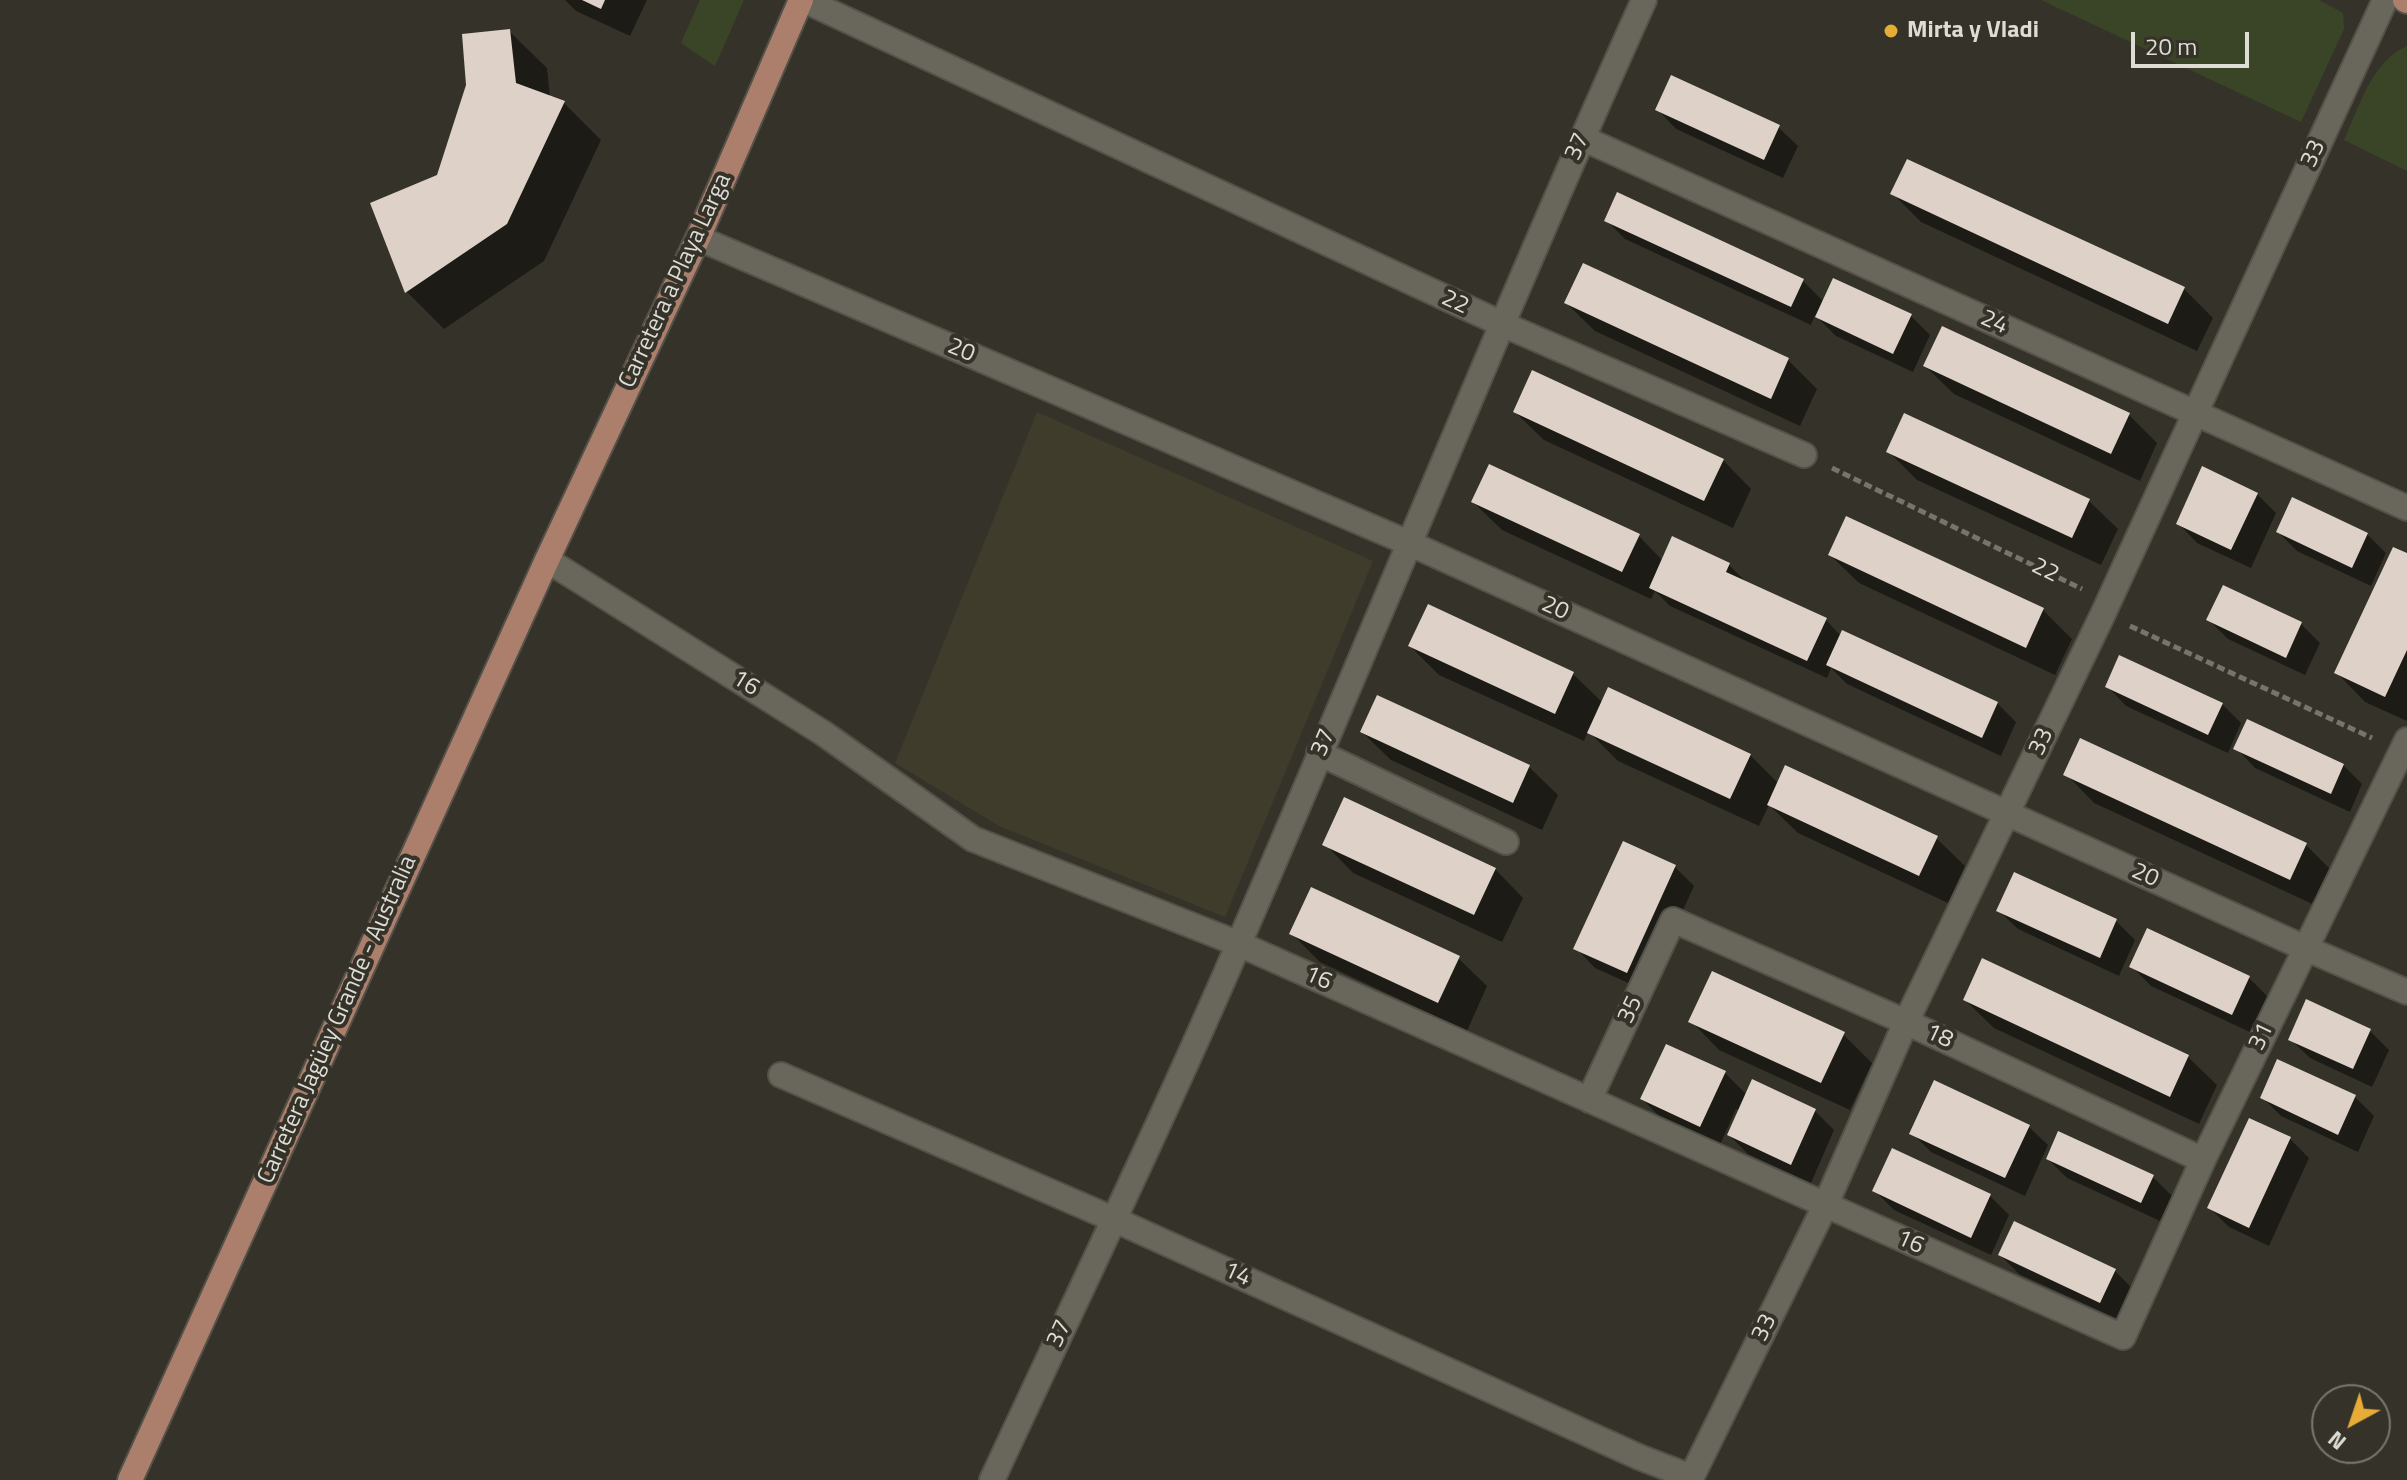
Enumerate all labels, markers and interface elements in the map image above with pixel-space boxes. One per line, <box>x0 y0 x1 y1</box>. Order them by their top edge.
scale bar <box>2135 16 2253 66</box>
place label: Mirta y Vladi <box>1907 17 2039 45</box>
marker: Mirta y Vladi <box>1882 22 1900 40</box>
text: 20 m <box>2145 28 2197 64</box>
street label: 37 <box>1559 129 1597 165</box>
street label: 33 <box>2295 136 2333 172</box>
street label: Carretera a Playa Larga <box>614 169 738 393</box>
street label: 22 <box>1437 284 1473 322</box>
street label: 24 <box>1976 304 2012 342</box>
street label: 20 <box>943 332 979 370</box>
street label: 22 <box>2027 552 2063 590</box>
street label: 20 <box>1537 590 1573 628</box>
street label: 16 <box>726 665 764 703</box>
street label: 33 <box>2023 724 2061 760</box>
street label: 37 <box>1305 725 1343 761</box>
street label: Carretera Jagüey Grande - Australia <box>252 851 424 1189</box>
street label: 20 <box>2127 857 2163 895</box>
street label: 16 <box>1300 960 1336 998</box>
street label: 35 <box>1612 992 1650 1028</box>
street label: 18 <box>1921 1018 1957 1056</box>
street label: 31 <box>2243 1019 2281 1055</box>
street label: 16 <box>1892 1224 1928 1262</box>
street label: 14 <box>1219 1256 1255 1294</box>
street label: 33 <box>1746 1310 1784 1346</box>
street label: 37 <box>1041 1316 1079 1352</box>
north arrow <box>2311 1384 2391 1464</box>
text: N <box>2320 1423 2354 1459</box>

